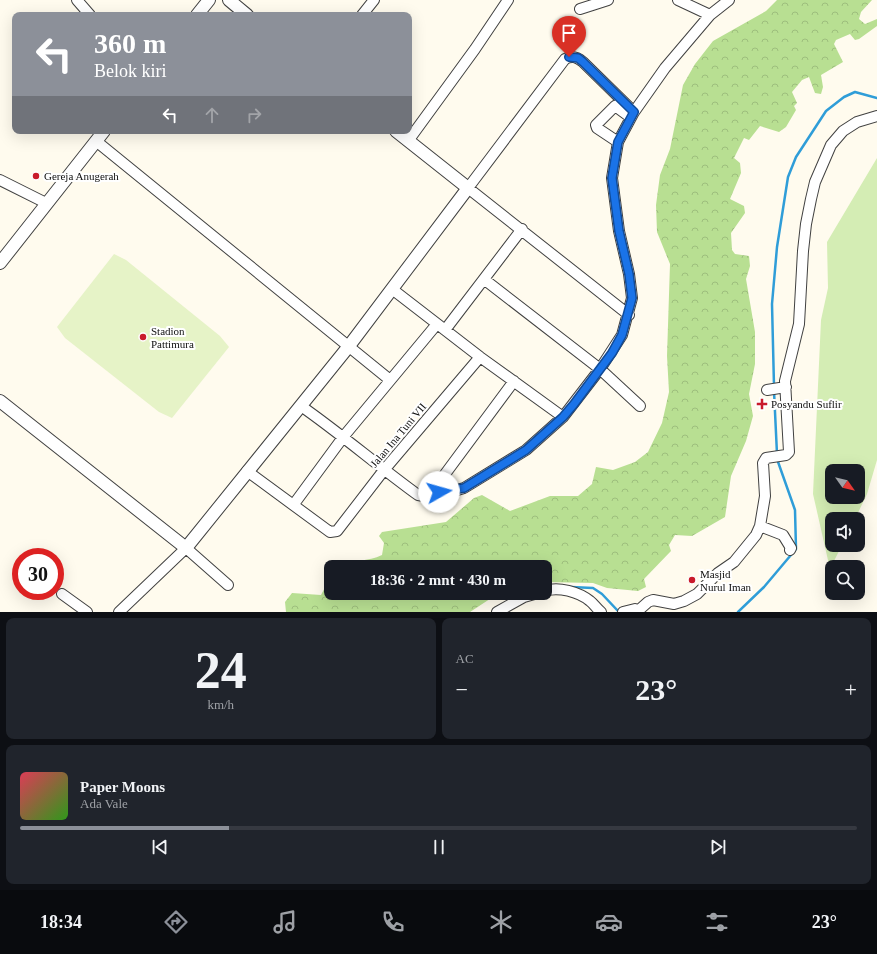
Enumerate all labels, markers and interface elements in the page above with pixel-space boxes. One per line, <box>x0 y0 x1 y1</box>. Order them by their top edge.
pin <box>552 16 586 57</box>
icon: arrive <box>558 22 580 44</box>
icon: left <box>28 28 80 80</box>
text: 360 m <box>94 28 166 59</box>
text: Belok kiri <box>94 61 167 81</box>
icon: left <box>159 104 181 126</box>
icon: ahead <box>201 104 223 126</box>
icon: right <box>243 104 265 126</box>
place label: Gereja Anugerah <box>44 170 119 182</box>
marker: Gereja Anugerah <box>31 171 41 181</box>
place label: Stadion Pattimura <box>151 325 194 350</box>
marker: Stadion Pattimura <box>138 332 148 342</box>
marker: Posyandu Suflir <box>756 398 768 410</box>
place label: Posyandu Suflir <box>771 398 842 410</box>
street label: Jalan Ina Tuni VII <box>368 400 429 470</box>
north arrow <box>825 464 865 504</box>
map controls <box>825 464 865 600</box>
position arrow <box>418 471 460 513</box>
button: sound <box>825 512 865 552</box>
speed limit sign: 30 <box>12 548 64 600</box>
button: search <box>825 560 865 600</box>
place label: Masjid Nurul Iman <box>700 568 752 593</box>
text: 18:36 · 2 mnt · 430 m <box>370 572 506 588</box>
marker: Masjid Nurul Iman <box>687 575 697 585</box>
text: 24 <box>195 642 247 699</box>
text: AC <box>456 651 474 666</box>
text: 23° <box>635 673 677 706</box>
text: − <box>456 677 468 702</box>
text: + <box>845 677 857 702</box>
text: km/h <box>207 697 234 712</box>
text: Paper Moons <box>80 779 165 795</box>
text: Ada Vale <box>80 796 128 811</box>
icon: previous <box>149 836 171 858</box>
icon: pause <box>428 836 450 858</box>
icon: next <box>707 836 729 858</box>
icon: directions <box>162 908 190 936</box>
icon: music <box>271 908 299 936</box>
icon: phone <box>379 908 407 936</box>
icon: climate <box>487 908 515 936</box>
icon: car <box>595 908 623 936</box>
icon: filters <box>703 908 731 936</box>
text: 18:34 <box>40 912 82 932</box>
text: 23° <box>812 912 837 932</box>

